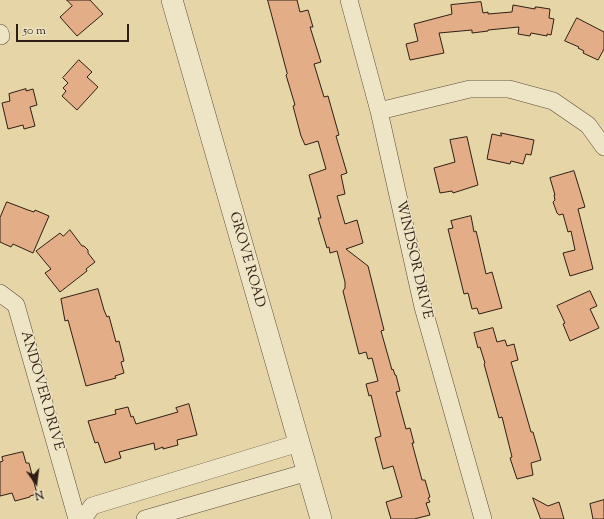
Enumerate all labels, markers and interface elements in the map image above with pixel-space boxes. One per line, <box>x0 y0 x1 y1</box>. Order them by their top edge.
scale bar <box>18 16 131 42</box>
text: 50 m <box>23 22 46 40</box>
street label: WINDSOR DRIVE <box>391 199 435 321</box>
street label: GROVE ROAD <box>224 210 268 310</box>
street label: ANDOVER DRIVE <box>16 329 66 453</box>
north arrow <box>16 463 56 503</box>
text: N <box>33 486 45 503</box>

